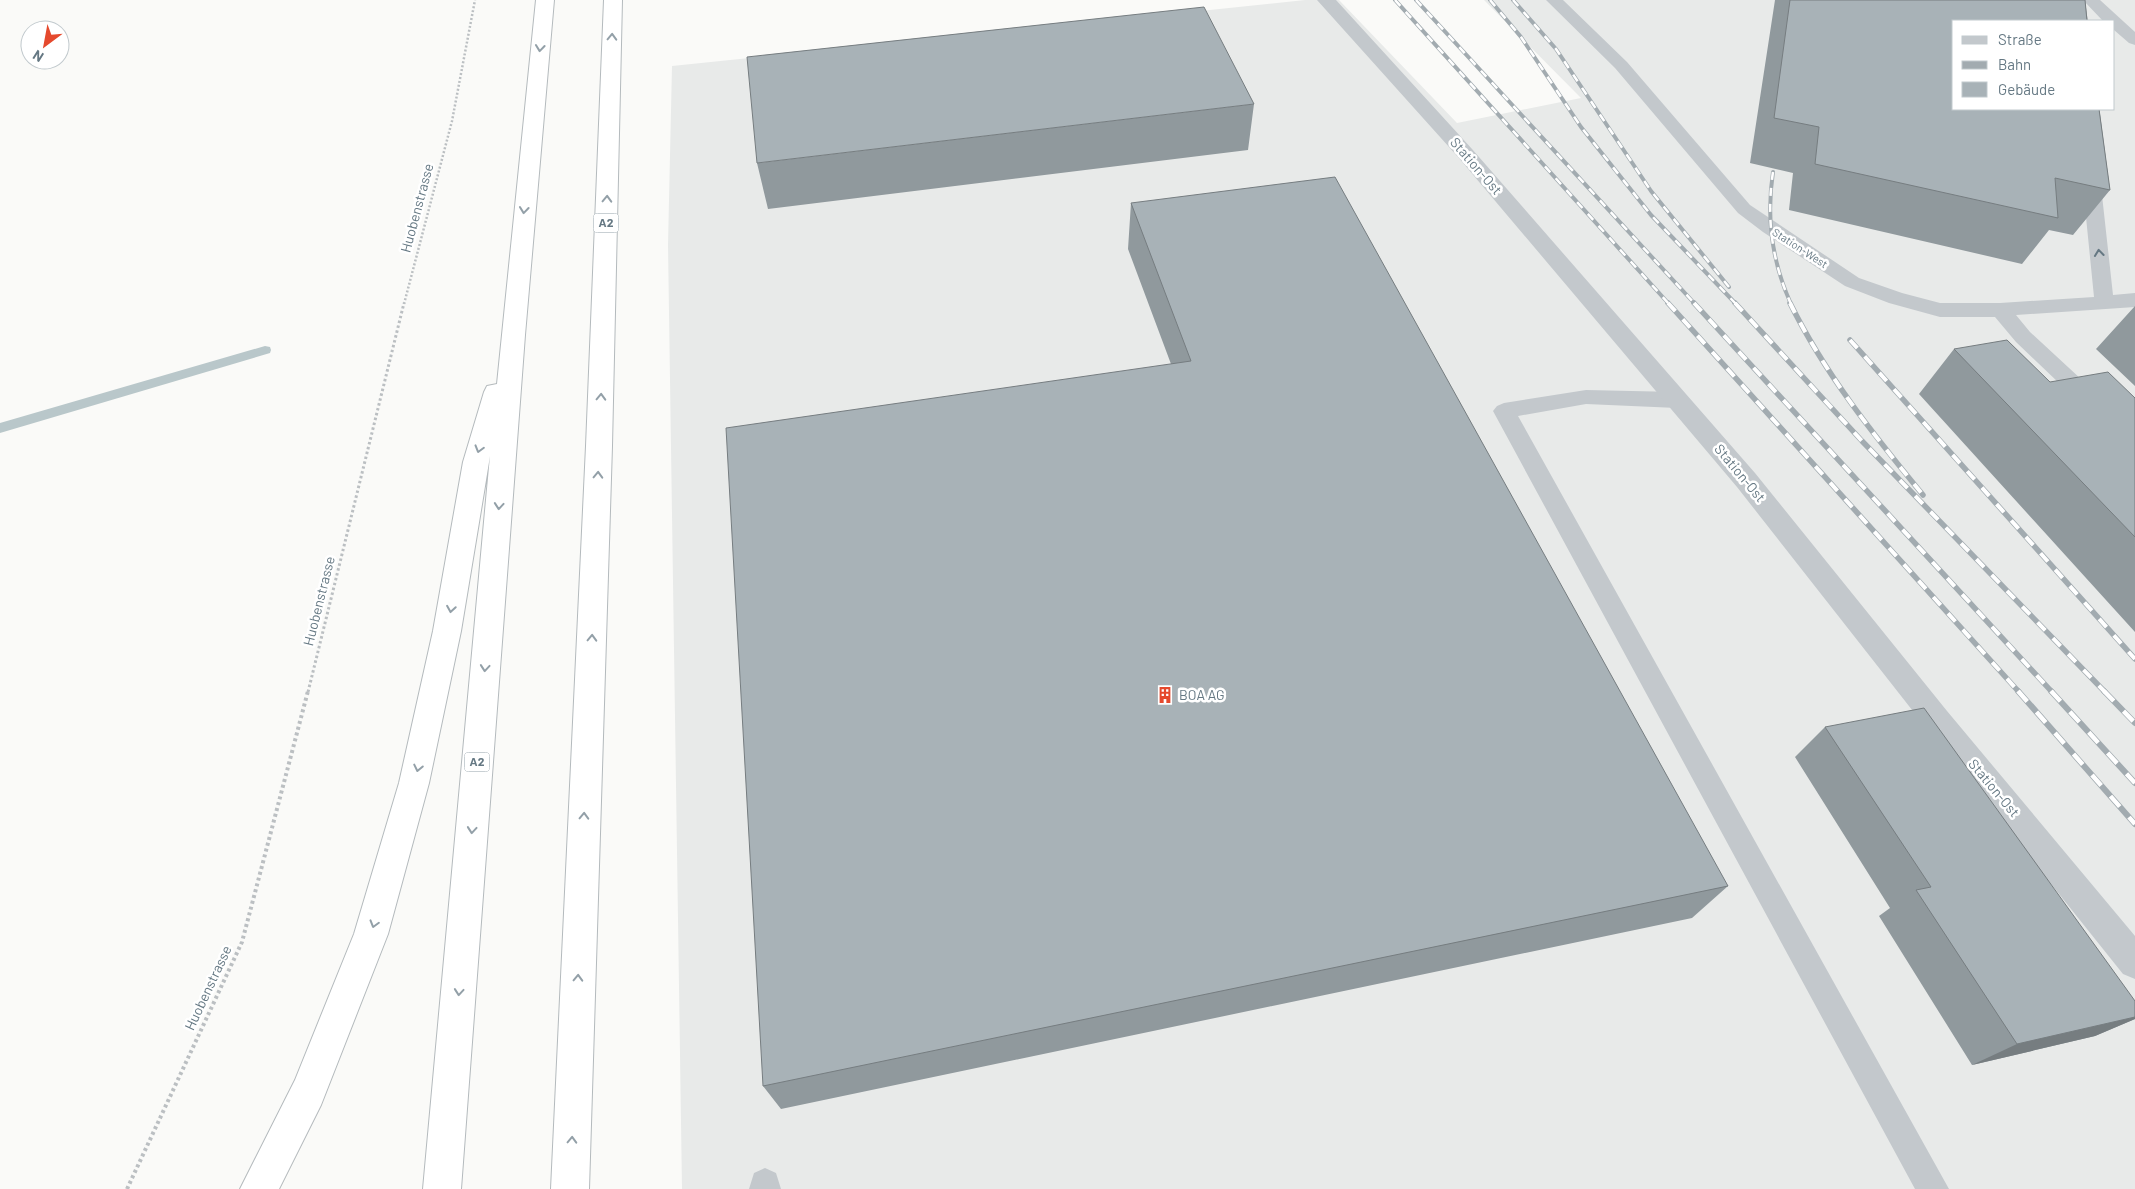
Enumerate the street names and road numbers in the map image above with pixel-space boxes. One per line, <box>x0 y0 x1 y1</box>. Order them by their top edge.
street label: Station-Ost <box>1447 134 1506 198</box>
street label: Huobenstrasse <box>396 161 437 254</box>
road number: A2 <box>594 214 618 232</box>
street label: Station-West <box>1770 225 1830 270</box>
street label: Station-Ost <box>1711 440 1769 505</box>
street label: Huobenstrasse <box>299 554 338 647</box>
road number: A2 <box>464 752 490 772</box>
street label: Station-Ost <box>1965 755 2023 820</box>
street label: Huobenstrasse <box>180 943 235 1033</box>

